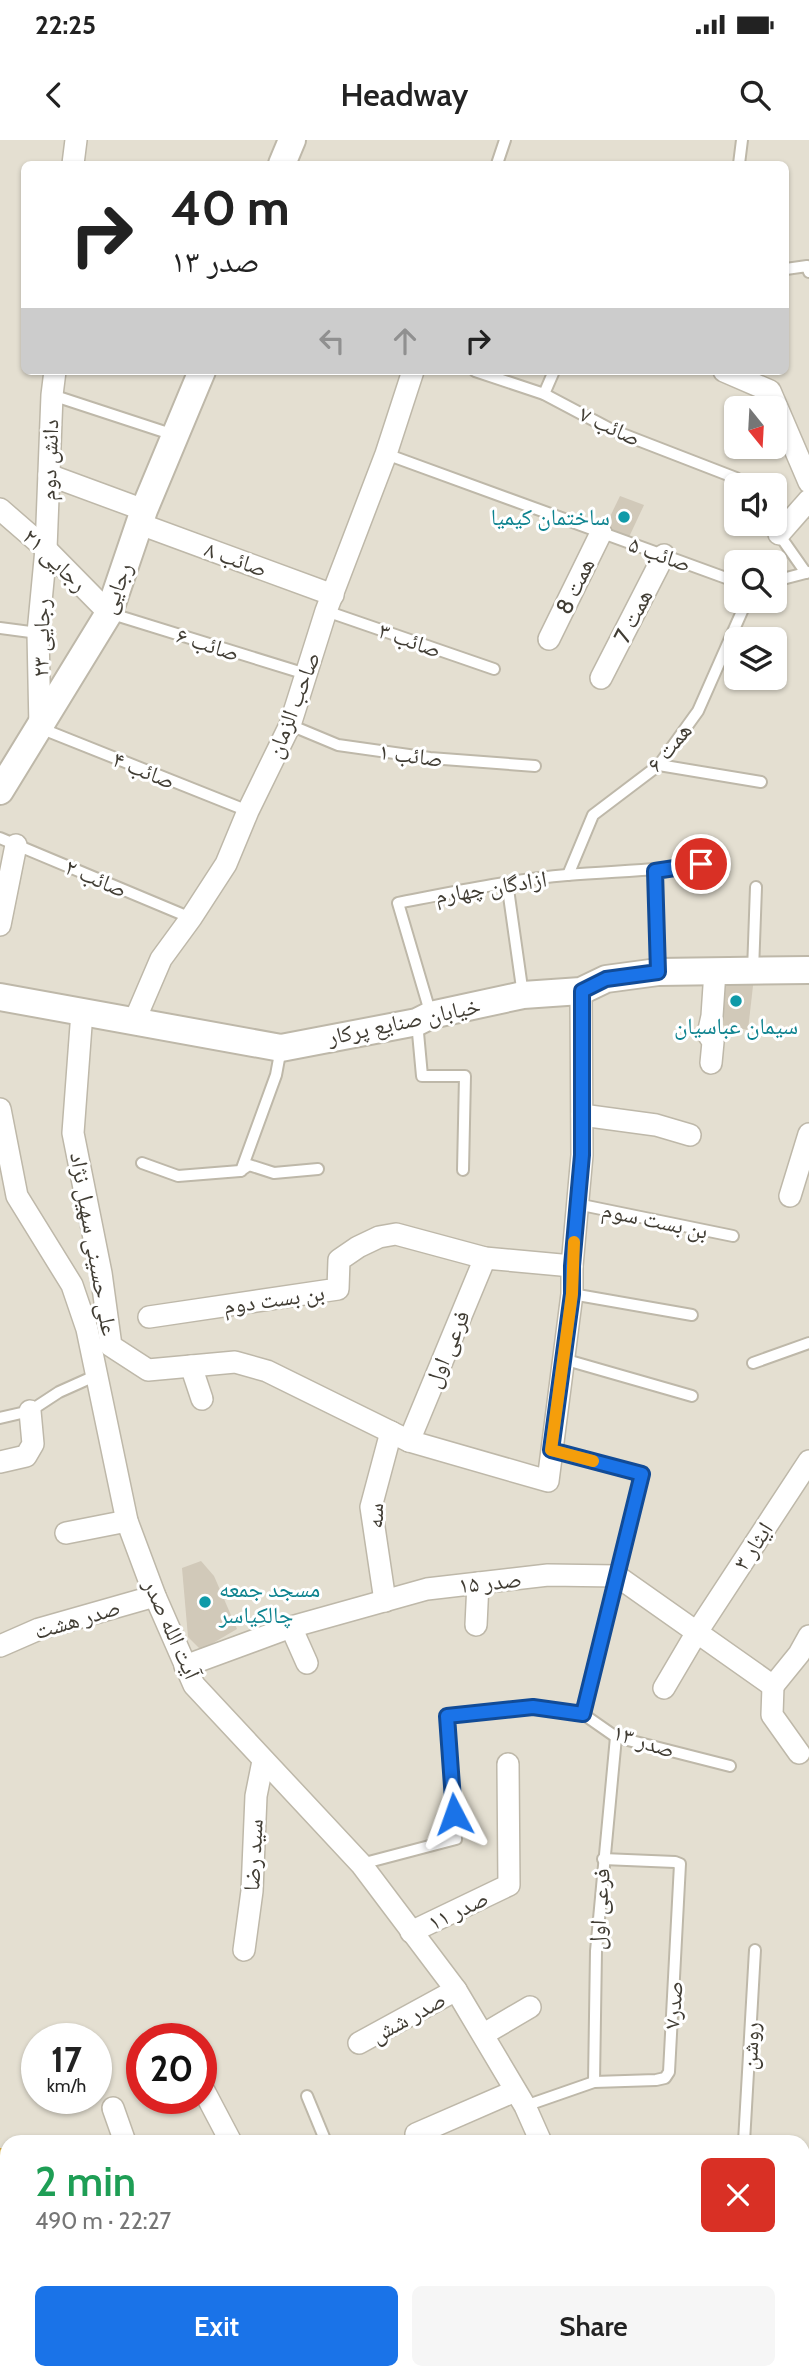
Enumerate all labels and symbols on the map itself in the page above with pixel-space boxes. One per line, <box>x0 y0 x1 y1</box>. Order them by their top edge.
north arrow <box>724 396 788 458</box>
street label: صائب ۷ <box>575 400 645 452</box>
street label: دانش دوم <box>34 419 66 501</box>
place label: ساختمان کیمیا <box>491 503 610 531</box>
marker: ساختمان کیمیا <box>616 509 632 525</box>
street label: رجایی ۲۱ <box>17 523 93 597</box>
street label: صائب ۵ <box>625 530 695 578</box>
street label: صائب ۸ <box>201 535 271 583</box>
street label: همت 8 <box>549 553 601 619</box>
street label: رجایی <box>93 558 139 618</box>
street label: همت 7 <box>608 584 658 648</box>
street label: رجایی ۲۳ <box>26 598 56 678</box>
street label: صائب ۳ <box>375 616 445 664</box>
street label: صائب ۶ <box>173 621 243 667</box>
street label: صاحب الزمان <box>260 648 326 762</box>
street label: همت ۶ <box>640 717 698 777</box>
street label: صائب ۱ <box>377 737 445 773</box>
street label: صائب ۴ <box>109 745 179 795</box>
pin <box>671 834 731 894</box>
street label: صائب ۲ <box>61 853 131 903</box>
street label: ازادگان چهارم <box>433 864 549 912</box>
street label: خیابان صنایع پرکار <box>324 991 483 1052</box>
marker: سیمان عباسیان <box>728 993 744 1009</box>
place label: سیمان عباسیان <box>674 1012 798 1040</box>
street label: علی حسینی سهیل نژاد <box>64 1150 124 1338</box>
street label: بن بست سوم <box>599 1195 711 1247</box>
street label: بن بست دوم <box>222 1278 327 1322</box>
street label: فرعی اول <box>418 1306 476 1392</box>
street label: سه <box>361 1503 389 1529</box>
street label: ایثار ۳ <box>727 1517 779 1575</box>
street label: صدر ۱۵ <box>457 1565 523 1599</box>
street label: آیت الله صدر <box>137 1574 207 1685</box>
place label: مسجد جمعه چالکیاسر <box>218 1575 320 1629</box>
street label: صدر هشت <box>30 1593 124 1645</box>
marker: مسجد جمعه چالکیاسر <box>197 1594 213 1610</box>
street label: صدر ۱۳ <box>609 1718 679 1764</box>
position arrow <box>417 1777 491 1851</box>
street label: سید رضا <box>237 1818 269 1892</box>
street label: فرعی اول <box>582 1867 616 1951</box>
street label: صدر ۱۱ <box>423 1883 493 1937</box>
street label: صدر۷ <box>657 1980 689 2030</box>
street label: صدر شش <box>366 1985 450 2049</box>
street label: روشن <box>735 2021 765 2071</box>
speed limit sign: 20 <box>126 2023 217 2114</box>

